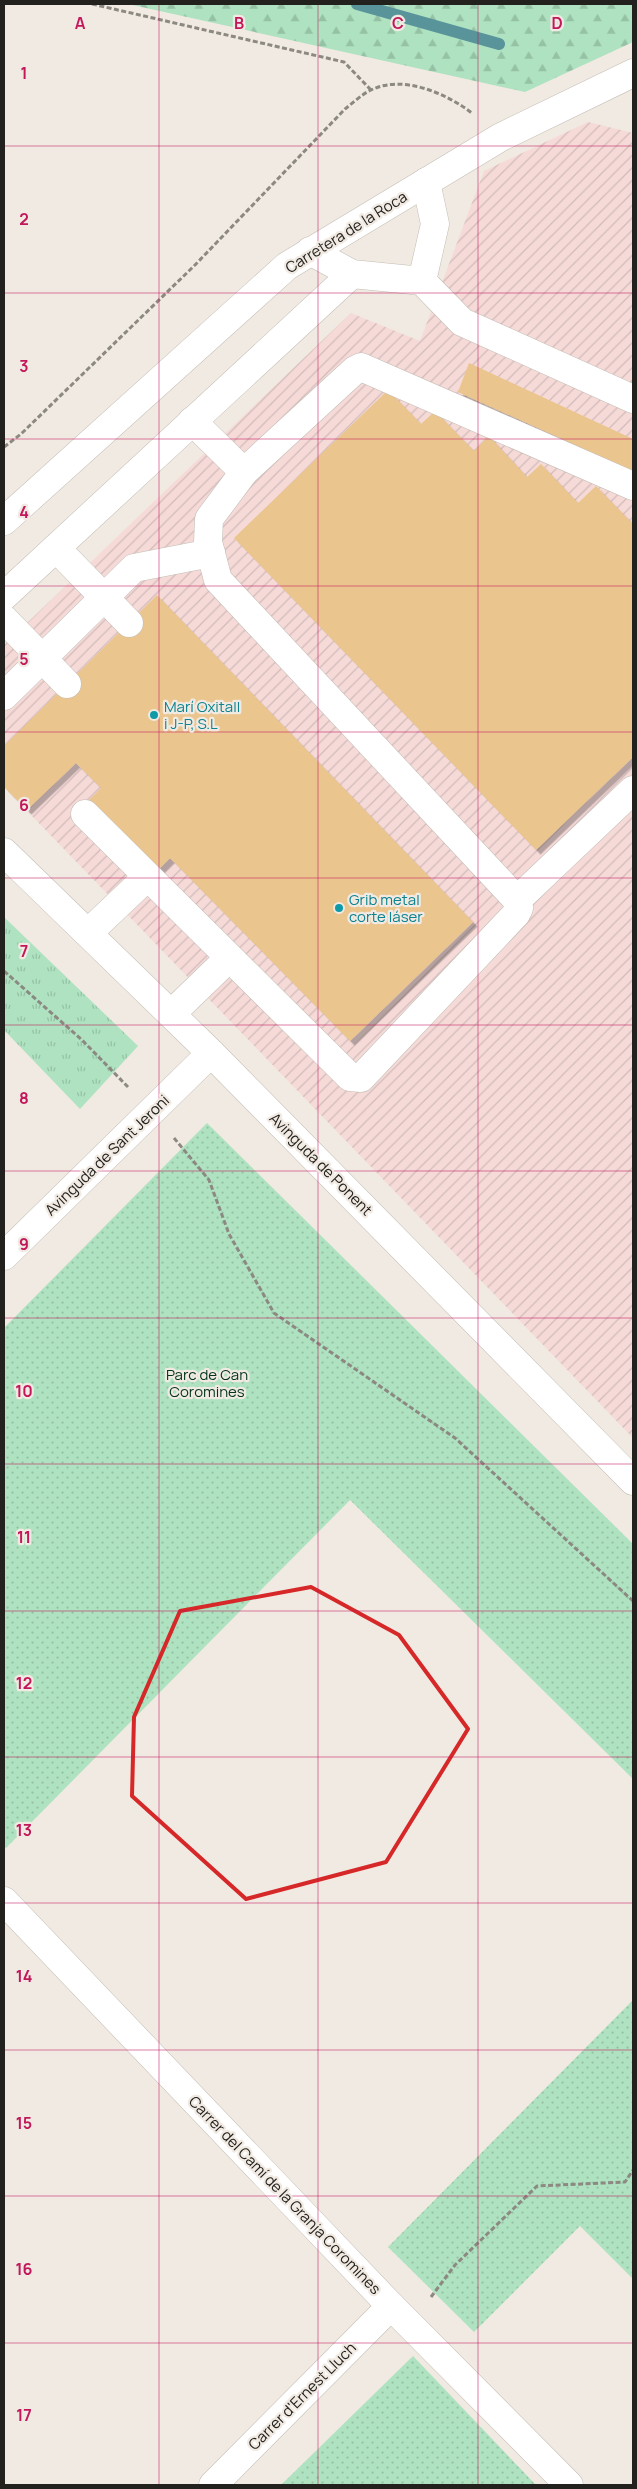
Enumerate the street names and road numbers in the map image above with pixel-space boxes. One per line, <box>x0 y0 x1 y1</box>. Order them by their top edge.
street label: Carretera de la Roca <box>281 186 411 278</box>
street label: Avinguda de Sant Jeroni <box>40 1090 174 1220</box>
street label: Avinguda de Ponent <box>265 1108 377 1220</box>
street label: Carrer del Camí de la Granja Coromines <box>184 2091 386 2299</box>
street label: Carrer d'Ernest Lluch <box>243 2337 361 2455</box>

